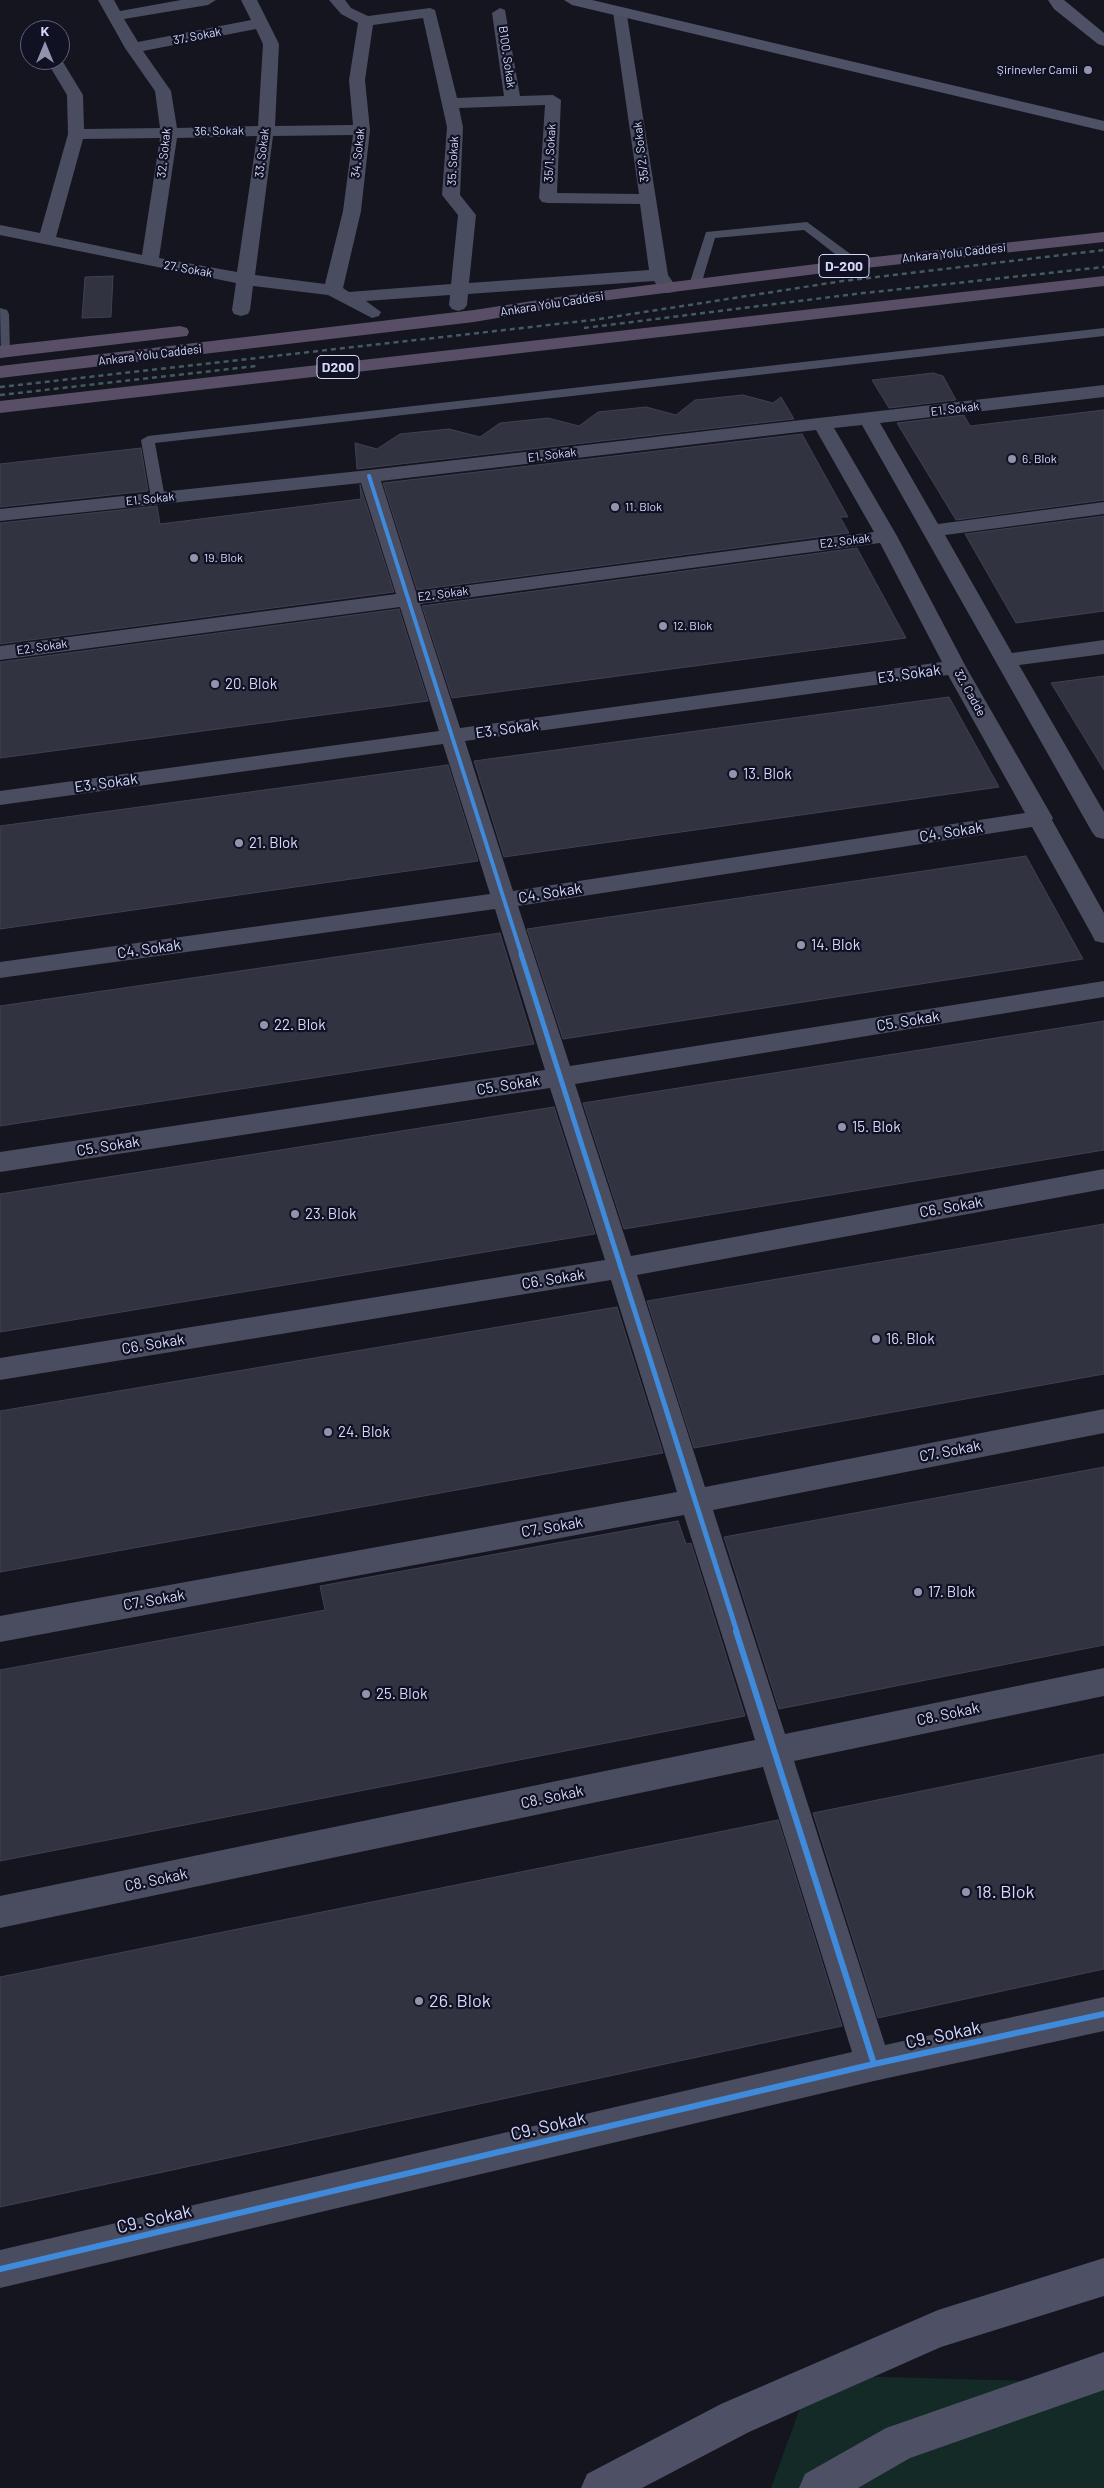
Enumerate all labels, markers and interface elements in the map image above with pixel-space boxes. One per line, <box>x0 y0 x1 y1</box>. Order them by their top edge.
north arrow <box>20 20 70 70</box>
text: K <box>41 22 49 39</box>
street label: 37. Sokak <box>172 24 222 48</box>
street label: B100. Sokak <box>496 25 518 89</box>
place label: Şirinevler Camii <box>997 63 1078 77</box>
marker: Şirinevler Camii <box>1082 64 1094 76</box>
street label: 35/2. Sokak <box>630 121 652 183</box>
street label: 36. Sokak <box>194 123 244 139</box>
street label: 35/1. Sokak <box>541 123 559 183</box>
street label: 32. Sokak <box>154 127 174 179</box>
street label: 33. Sokak <box>252 127 272 179</box>
street label: 34. Sokak <box>348 127 368 179</box>
street label: 35. Sokak <box>445 136 461 186</box>
street label: Ankara Yolu Caddesi <box>901 240 1007 266</box>
road number: D-200 <box>819 255 869 278</box>
street label: 27. Sokak <box>163 258 213 280</box>
street label: Ankara Yolu Caddesi <box>499 289 605 319</box>
street label: Ankara Yolu Caddesi <box>97 341 203 369</box>
road number: D200 <box>317 356 359 378</box>
street label: E1. Sokak <box>930 399 980 419</box>
street label: E1. Sokak <box>527 445 577 465</box>
place label: 6. Blok <box>1022 452 1057 466</box>
marker: 6. Blok <box>1006 453 1018 465</box>
street label: E1. Sokak <box>125 489 175 509</box>
place label: 11. Blok <box>625 500 662 514</box>
marker: 11. Blok <box>609 501 621 513</box>
street label: E2. Sokak <box>819 531 871 551</box>
place label: 19. Blok <box>204 551 243 565</box>
marker: 19. Blok <box>188 552 200 564</box>
street label: E2. Sokak <box>417 584 469 604</box>
place label: 12. Blok <box>673 619 712 633</box>
marker: 12. Blok <box>657 620 669 632</box>
street label: E2. Sokak <box>16 636 68 658</box>
street label: E3. Sokak <box>876 661 942 687</box>
street label: 32. Cadde <box>951 667 989 719</box>
place label: 20. Blok <box>225 675 277 693</box>
marker: 20. Blok <box>209 678 221 690</box>
street label: E3. Sokak <box>474 716 540 742</box>
place label: 13. Blok <box>743 765 792 783</box>
marker: 13. Blok <box>727 768 739 780</box>
street label: E3. Sokak <box>73 770 139 796</box>
street label: C4. Sokak <box>918 818 984 846</box>
place label: 21. Blok <box>249 834 298 852</box>
marker: 21. Blok <box>233 837 245 849</box>
street label: C4. Sokak <box>517 879 583 907</box>
street label: C4. Sokak <box>116 936 182 962</box>
place label: 14. Blok <box>811 936 860 954</box>
marker: 14. Blok <box>795 939 807 951</box>
street label: C5. Sokak <box>875 1007 941 1035</box>
place label: 22. Blok <box>274 1016 326 1034</box>
marker: 22. Blok <box>258 1019 270 1031</box>
street label: C5. Sokak <box>475 1071 541 1099</box>
place label: 15. Blok <box>852 1118 901 1136</box>
marker: 15. Blok <box>836 1121 848 1133</box>
street label: C5. Sokak <box>75 1132 141 1160</box>
street label: C6. Sokak <box>918 1193 984 1221</box>
place label: 23. Blok <box>305 1205 356 1223</box>
marker: 23. Blok <box>289 1208 301 1220</box>
street label: C6. Sokak <box>520 1265 586 1293</box>
street label: C6. Sokak <box>120 1330 186 1358</box>
place label: 16. Blok <box>886 1330 935 1348</box>
marker: 16. Blok <box>870 1333 882 1345</box>
place label: 24. Blok <box>338 1423 390 1441</box>
marker: 24. Blok <box>322 1426 334 1438</box>
street label: C7. Sokak <box>918 1436 982 1466</box>
street label: C7. Sokak <box>520 1513 584 1541</box>
place label: 17. Blok <box>928 1583 975 1601</box>
street label: C7. Sokak <box>122 1586 186 1614</box>
marker: 17. Blok <box>912 1586 924 1598</box>
place label: 25. Blok <box>376 1685 427 1703</box>
marker: 25. Blok <box>360 1688 372 1700</box>
street label: C8. Sokak <box>915 1699 981 1729</box>
street label: C8. Sokak <box>519 1782 585 1812</box>
street label: C8. Sokak <box>123 1865 189 1895</box>
place label: 18. Blok <box>976 1881 1035 1903</box>
marker: 18. Blok <box>960 1886 972 1898</box>
place label: 26. Blok <box>429 1990 491 2012</box>
marker: 26. Blok <box>413 1995 425 2007</box>
street label: C9. Sokak <box>903 2017 983 2053</box>
street label: C9. Sokak <box>508 2107 588 2145</box>
street label: C9. Sokak <box>114 2200 194 2238</box>

